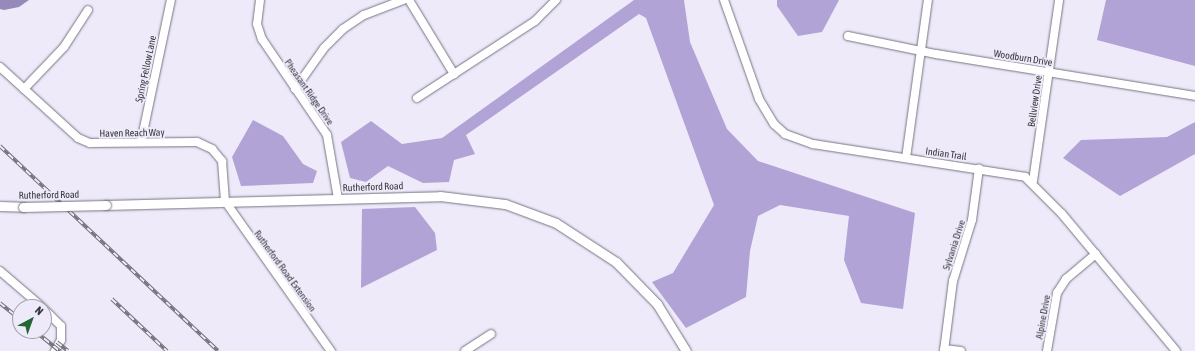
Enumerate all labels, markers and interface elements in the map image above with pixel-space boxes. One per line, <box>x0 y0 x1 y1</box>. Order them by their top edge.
street label: Spring Fellow Lane <box>133 34 159 104</box>
street label: Woodburn Drive <box>993 47 1053 69</box>
street label: Pheasant Ridge Drive <box>282 57 336 127</box>
street label: Bellview Drive <box>1025 74 1045 128</box>
street label: Haven Reach Way <box>99 126 165 140</box>
street label: Indian Trail <box>925 145 967 163</box>
street label: Rutherford Road <box>343 180 403 194</box>
street label: Rutherford Road <box>19 188 79 202</box>
street label: Sylvania Drive <box>940 218 968 272</box>
street label: Rutherford Road Extension <box>251 228 319 314</box>
street label: Alpine Drive <box>1033 294 1053 340</box>
north arrow <box>12 299 52 339</box>
text: N <box>33 304 46 317</box>

